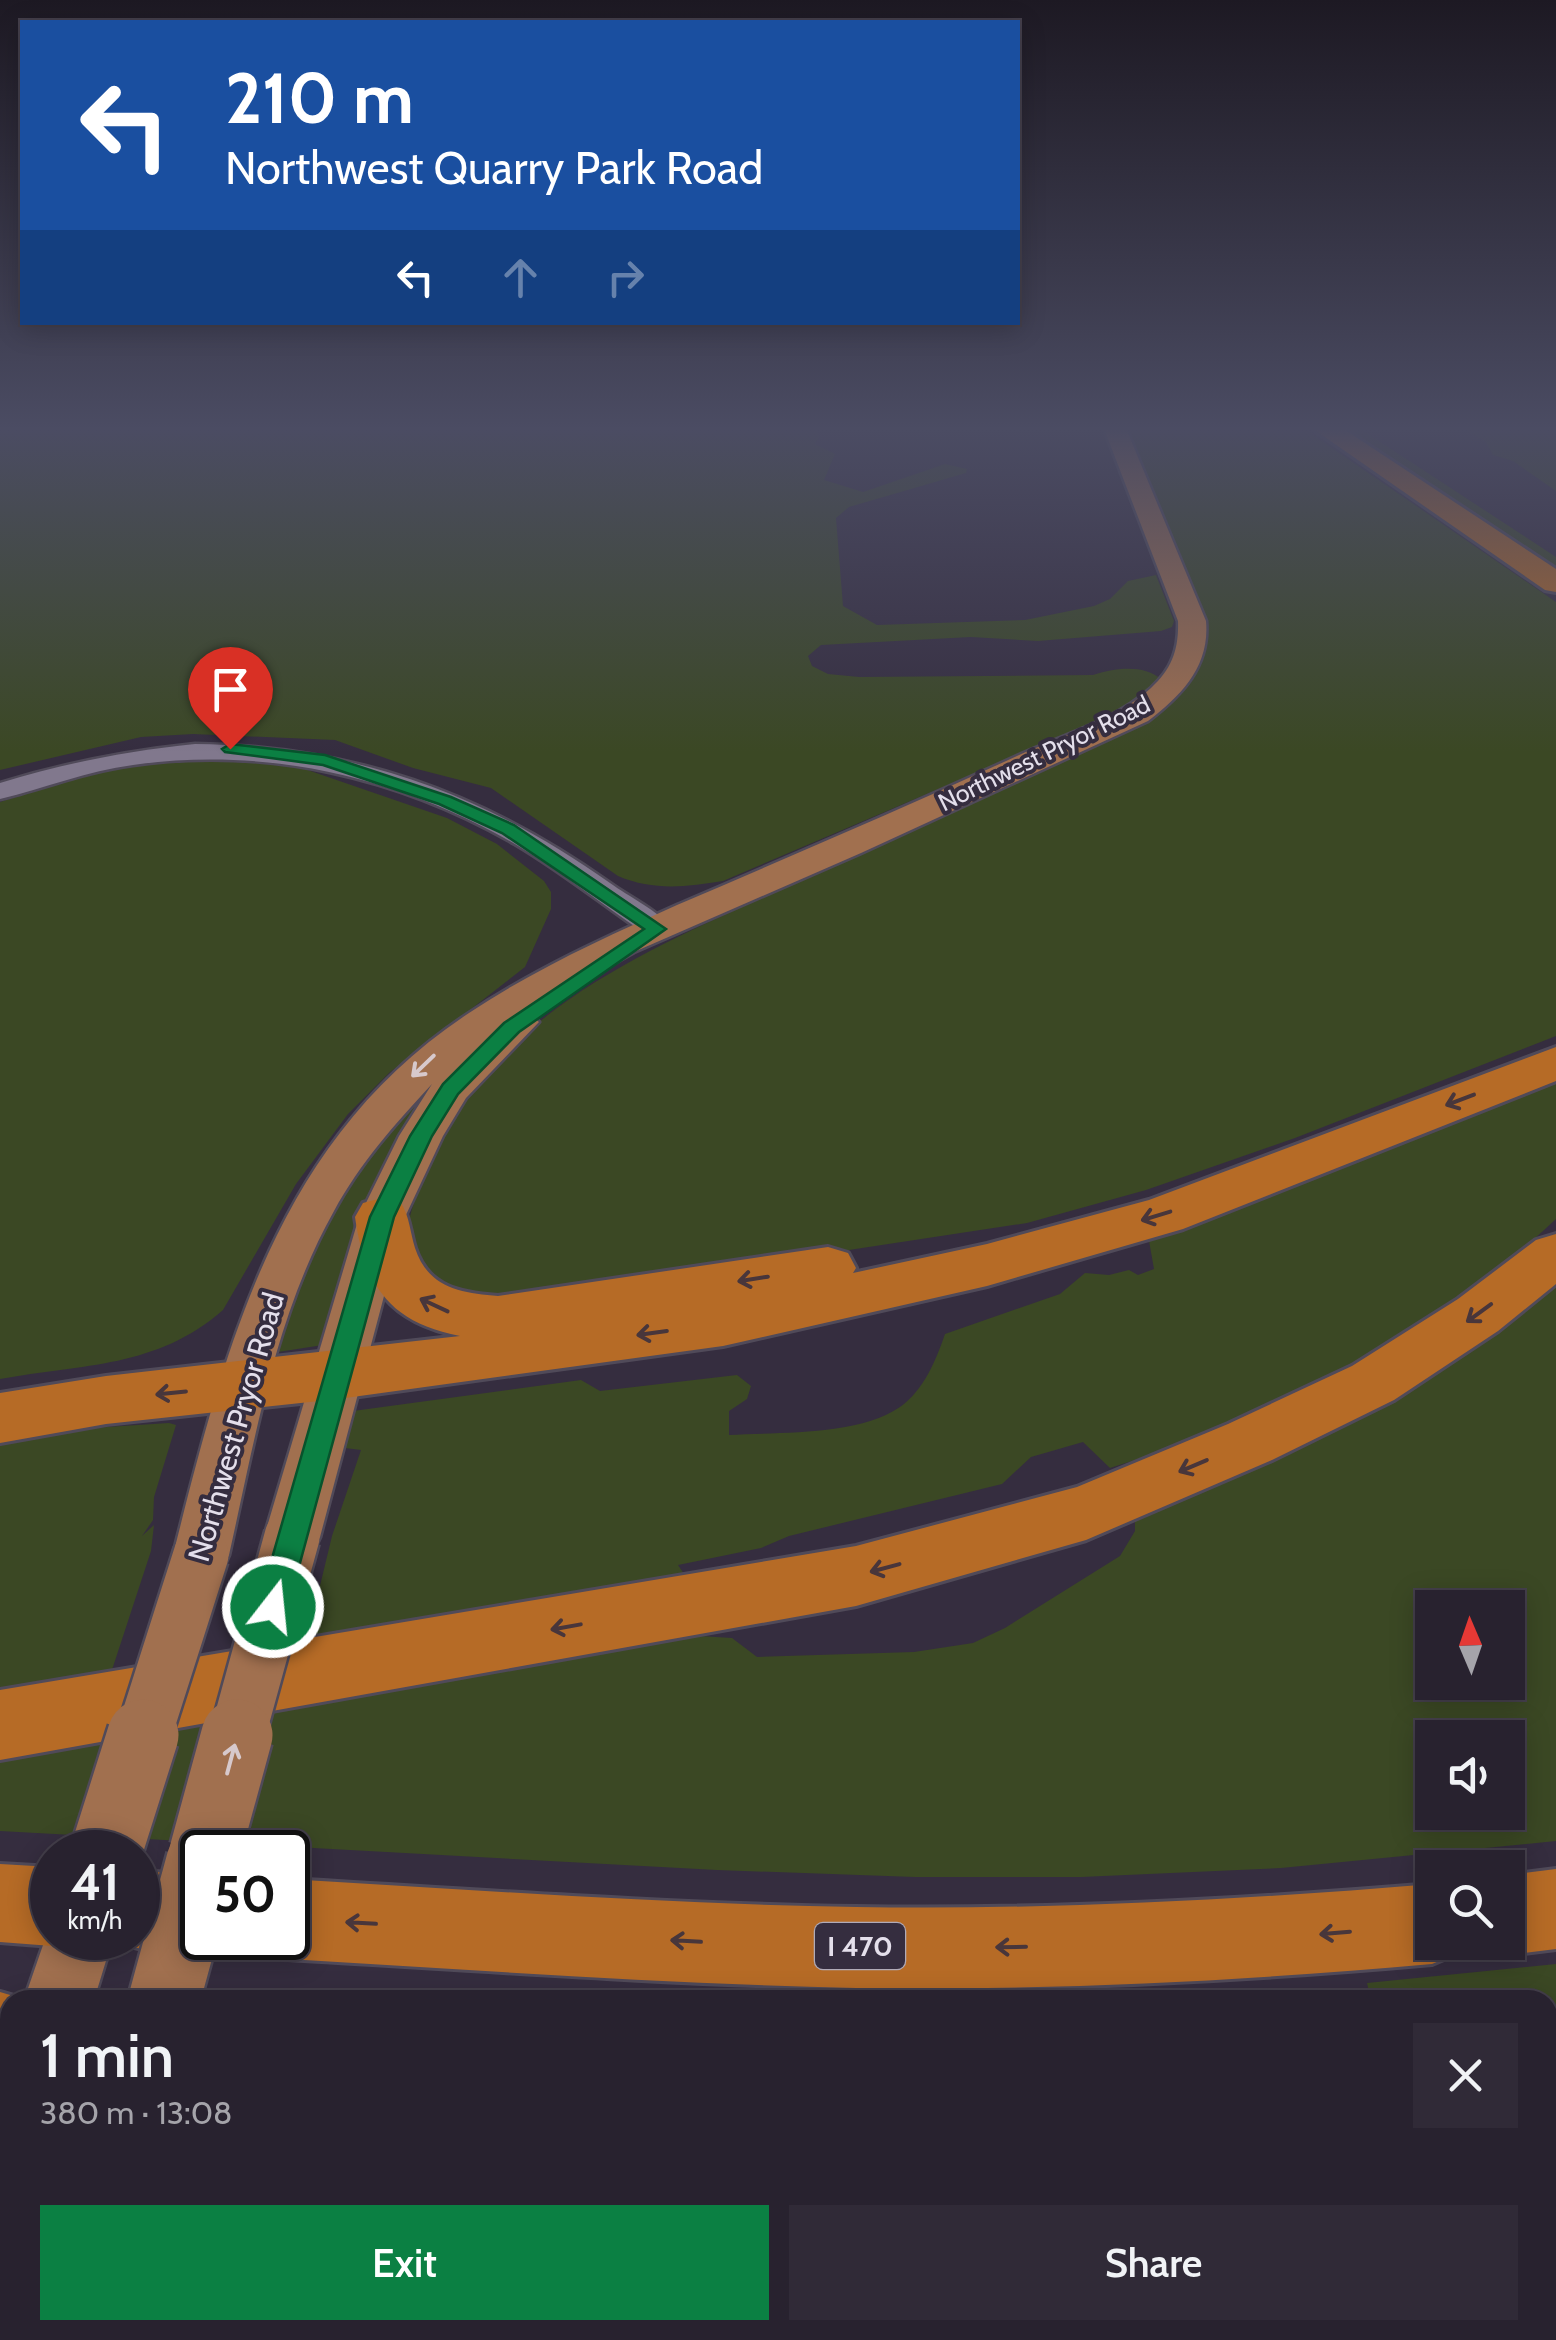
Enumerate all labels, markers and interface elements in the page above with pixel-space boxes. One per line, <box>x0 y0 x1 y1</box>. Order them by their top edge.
text: 210 m <box>225 55 414 141</box>
icon: left <box>60 60 190 190</box>
text: Northwest Quarry Park Road <box>225 141 763 195</box>
icon: left <box>388 250 443 305</box>
icon: ahead <box>493 250 548 305</box>
icon: right <box>598 250 653 305</box>
pin <box>188 647 273 750</box>
icon: arrive <box>203 662 258 717</box>
street label: Northwest Pryor Road <box>933 689 1155 817</box>
one-way arrow <box>412 1054 436 1078</box>
one-way arrow <box>1445 1092 1476 1110</box>
one-way arrow <box>1141 1209 1173 1227</box>
one-way arrow <box>737 1271 770 1289</box>
street label: Northwest Pryor Road <box>180 1288 292 1566</box>
one-way arrow <box>419 1295 449 1314</box>
one-way arrow <box>1466 1303 1493 1324</box>
one-way arrow <box>636 1325 669 1343</box>
one-way arrow <box>156 1384 188 1403</box>
one-way arrow <box>1178 1458 1209 1476</box>
position arrow <box>221 1555 325 1659</box>
one-way arrow <box>870 1559 901 1578</box>
north arrow <box>1415 1590 1525 1700</box>
map controls <box>1415 1590 1525 1960</box>
one-way arrow <box>550 1618 582 1637</box>
button: sound <box>1415 1720 1525 1830</box>
one-way arrow <box>223 1743 241 1775</box>
speed limit sign: 50 <box>180 1830 310 1960</box>
button: search <box>1415 1850 1525 1960</box>
text: 41 <box>70 1852 120 1913</box>
text: km/h <box>68 1905 122 1935</box>
one-way arrow <box>346 1913 378 1932</box>
road number: I 470 <box>815 1923 905 1969</box>
one-way arrow <box>1320 1924 1352 1943</box>
one-way arrow <box>670 1931 702 1950</box>
one-way arrow <box>995 1937 1027 1956</box>
text: 1 min <box>40 2019 174 2092</box>
button: close <box>1413 2023 1518 2128</box>
text: 380 m · 13:08 <box>40 2093 232 2132</box>
button: Exit <box>40 2205 769 2320</box>
button: Share <box>789 2205 1518 2320</box>

